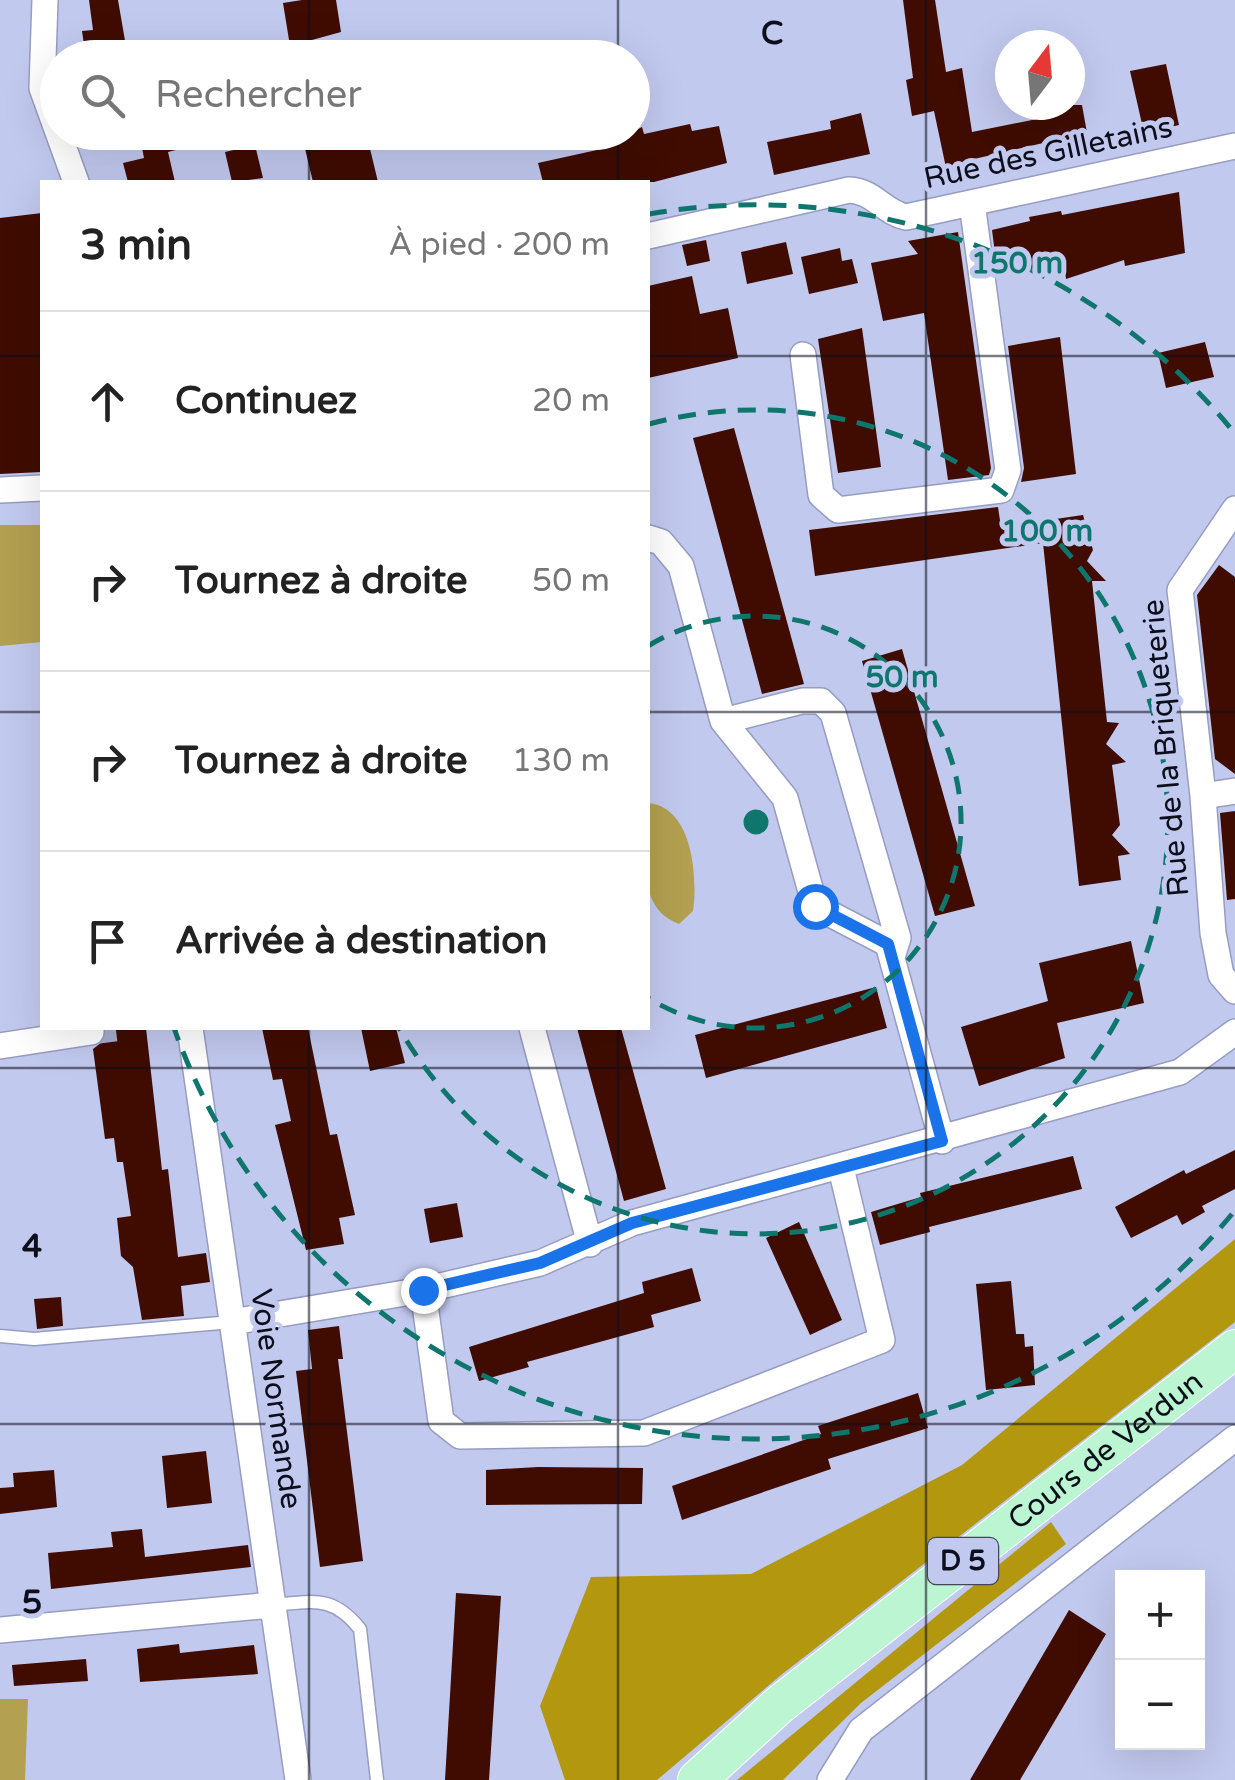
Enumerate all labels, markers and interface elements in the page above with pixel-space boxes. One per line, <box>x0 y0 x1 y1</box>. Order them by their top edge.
text: C <box>761 15 783 53</box>
north arrow <box>995 30 1085 120</box>
search box <box>40 40 650 150</box>
icon: search <box>75 68 130 123</box>
text: Rechercher <box>155 72 362 118</box>
street label: Rue des Gilletains <box>920 109 1176 197</box>
text: 3 min <box>80 220 192 271</box>
text: À pied · 200 m <box>388 226 610 264</box>
text: 150 m <box>971 245 1063 282</box>
icon: ahead <box>80 374 135 429</box>
text: Continuez <box>175 378 357 424</box>
text: 20 m <box>532 382 610 420</box>
text: 100 m <box>1001 513 1093 550</box>
icon: right <box>80 554 135 609</box>
text: Tournez à droite <box>175 558 468 604</box>
text: 50 m <box>532 562 610 600</box>
street label: Rue de la Briqueterie <box>1135 598 1197 898</box>
text: 50 m <box>865 659 939 696</box>
icon: right <box>80 734 135 789</box>
text: Tournez à droite <box>175 738 468 784</box>
text: 130 m <box>512 742 610 780</box>
centre of rings <box>738 804 774 840</box>
route start <box>793 884 839 930</box>
icon: arrive <box>80 914 135 969</box>
text: Arrivée à destination <box>175 918 548 964</box>
text: 4 <box>22 1228 42 1266</box>
route end <box>401 1268 447 1314</box>
street label: Voie Normande <box>242 1287 310 1511</box>
street label: Cours de Verdun <box>1000 1363 1210 1538</box>
road number: D 5 <box>928 1538 998 1584</box>
map controls <box>1115 1570 1205 1750</box>
button: + <box>1115 1570 1205 1660</box>
text: 5 <box>22 1584 42 1622</box>
button: − <box>1115 1660 1205 1750</box>

